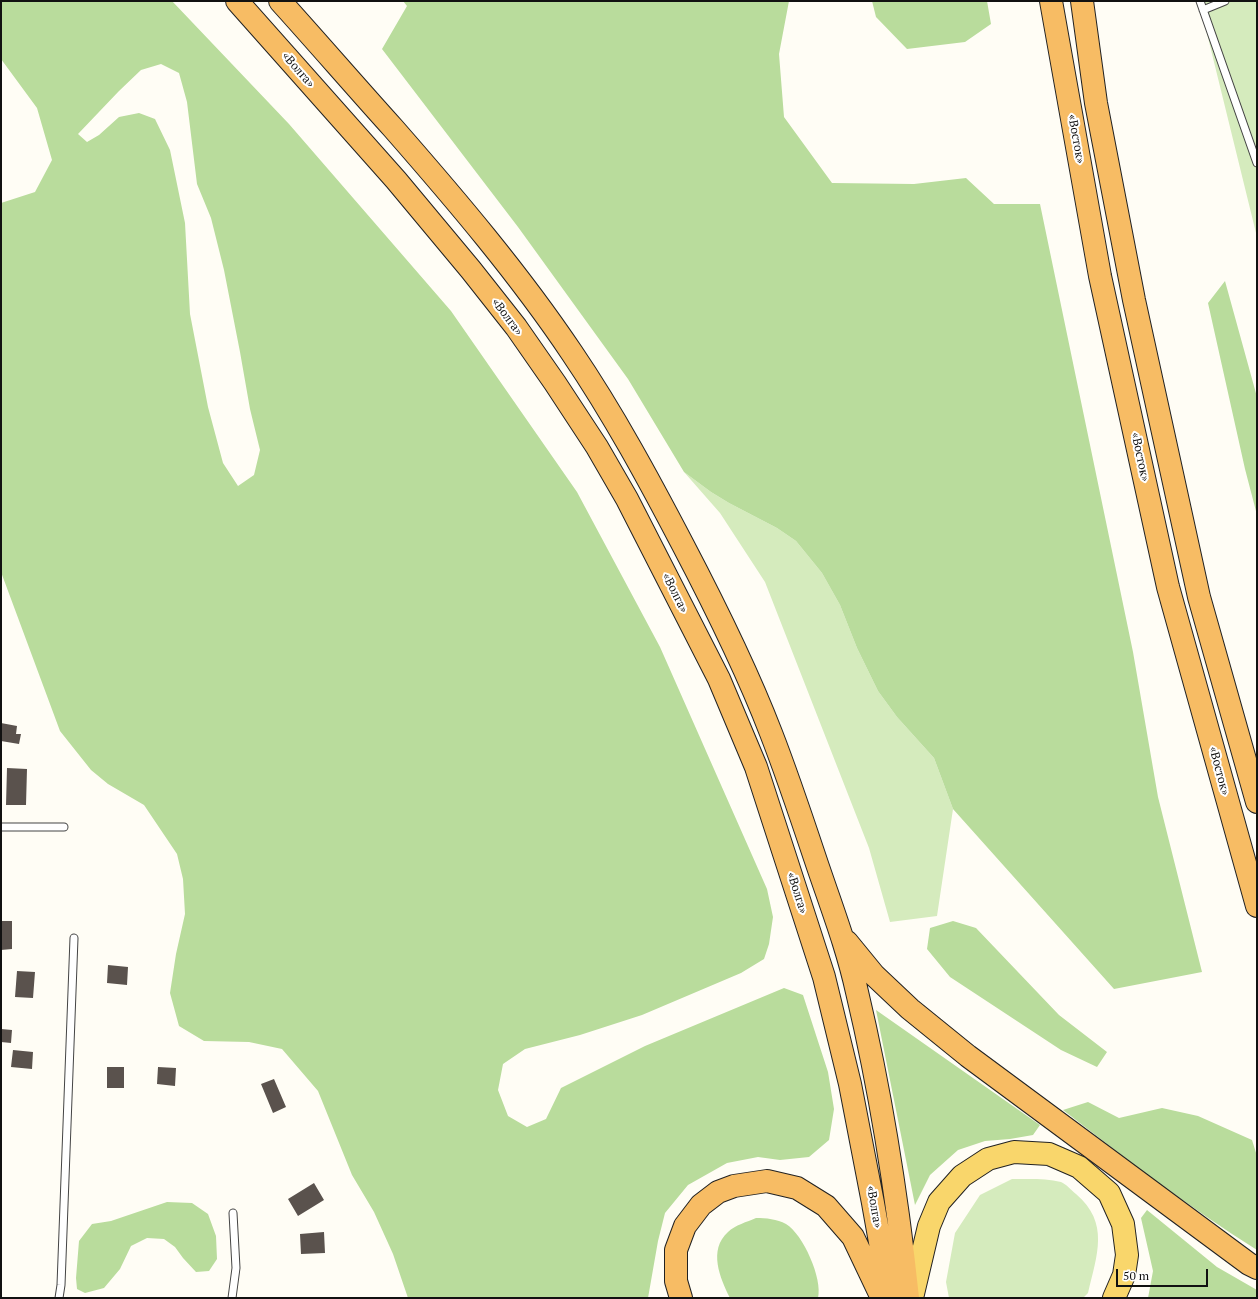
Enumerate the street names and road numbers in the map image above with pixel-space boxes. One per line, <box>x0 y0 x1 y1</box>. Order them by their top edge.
street label: «Волга» <box>279 49 317 91</box>
street label: «Восток» <box>1065 113 1087 165</box>
street label: «Волга» <box>488 296 526 338</box>
street label: «Восток» <box>1128 431 1152 483</box>
street label: «Волга» <box>659 571 691 615</box>
street label: «Восток» <box>1206 745 1232 797</box>
street label: «Волга» <box>784 870 810 916</box>
street label: «Волга» <box>863 1185 885 1229</box>

